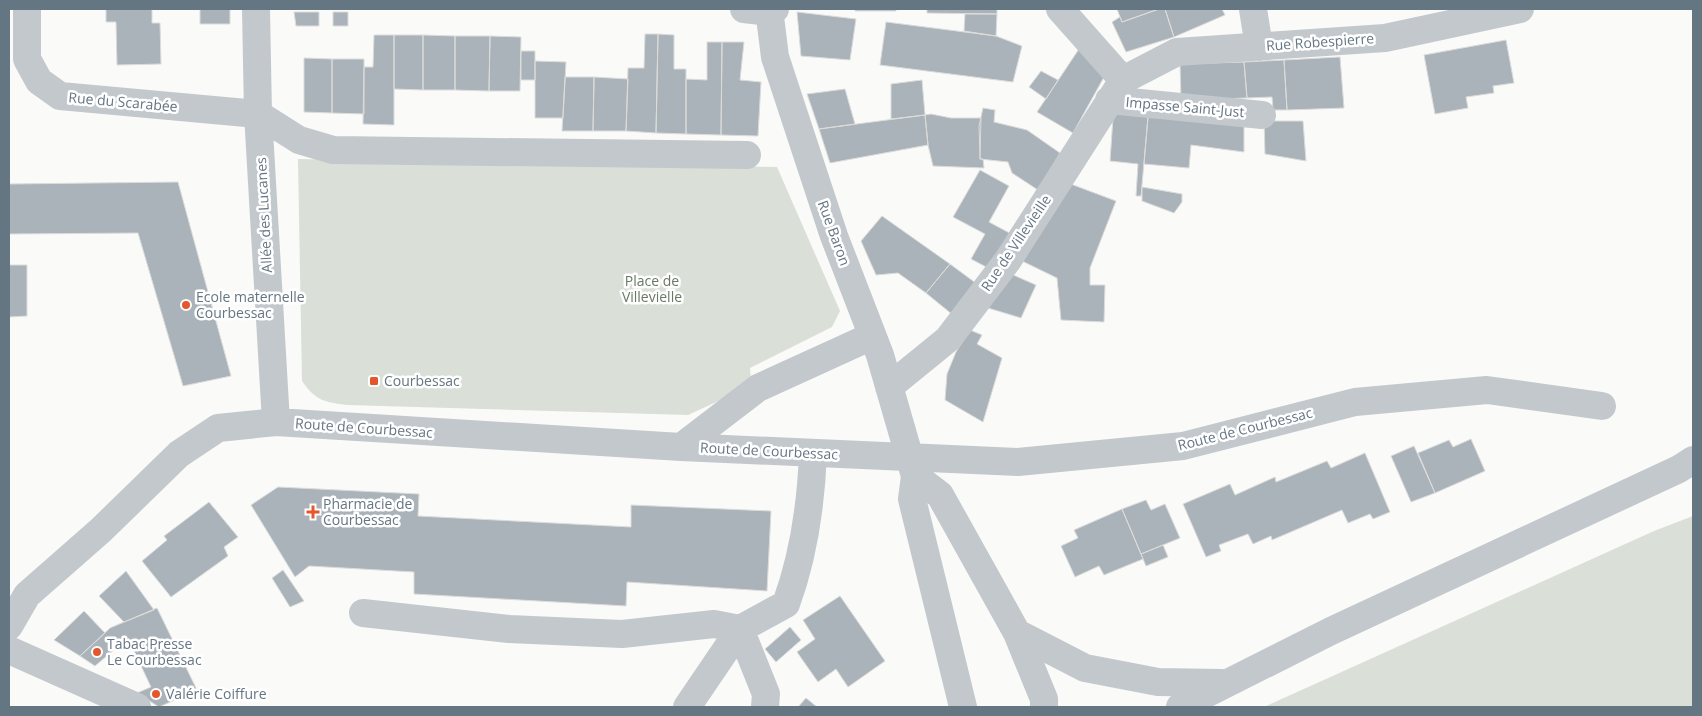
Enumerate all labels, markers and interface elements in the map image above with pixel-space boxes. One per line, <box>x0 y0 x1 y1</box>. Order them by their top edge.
street label: Rue Robespierre <box>1265 28 1375 55</box>
street label: Rue du Scarabée <box>68 87 179 116</box>
street label: Impasse Saint-Just <box>1125 92 1245 121</box>
street label: Allée des Lucanes <box>251 157 276 273</box>
street label: Rue de Villevieille <box>976 191 1055 295</box>
street label: Rue Baron <box>814 197 855 268</box>
park label: Place de Villevielle <box>622 271 682 306</box>
place label: Ecole maternelle Courbessac <box>196 287 305 322</box>
marker: Ecole maternelle Courbessac <box>180 299 192 311</box>
place label: Courbessac <box>384 371 460 390</box>
marker: Courbessac <box>368 375 380 387</box>
street label: Route de Courbessac <box>1176 403 1314 454</box>
street label: Route de Courbessac <box>295 413 434 442</box>
street label: Route de Courbessac <box>700 437 839 464</box>
place label: Pharmacie de Courbessac <box>323 494 413 529</box>
marker: Pharmacie de Courbessac <box>307 506 319 518</box>
place label: Tabac Presse Le Courbessac <box>107 634 202 669</box>
marker: Tabac Presse Le Courbessac <box>91 646 103 658</box>
place label: Valérie Coiffure <box>166 684 267 703</box>
marker: Valérie Coiffure <box>150 688 162 700</box>

